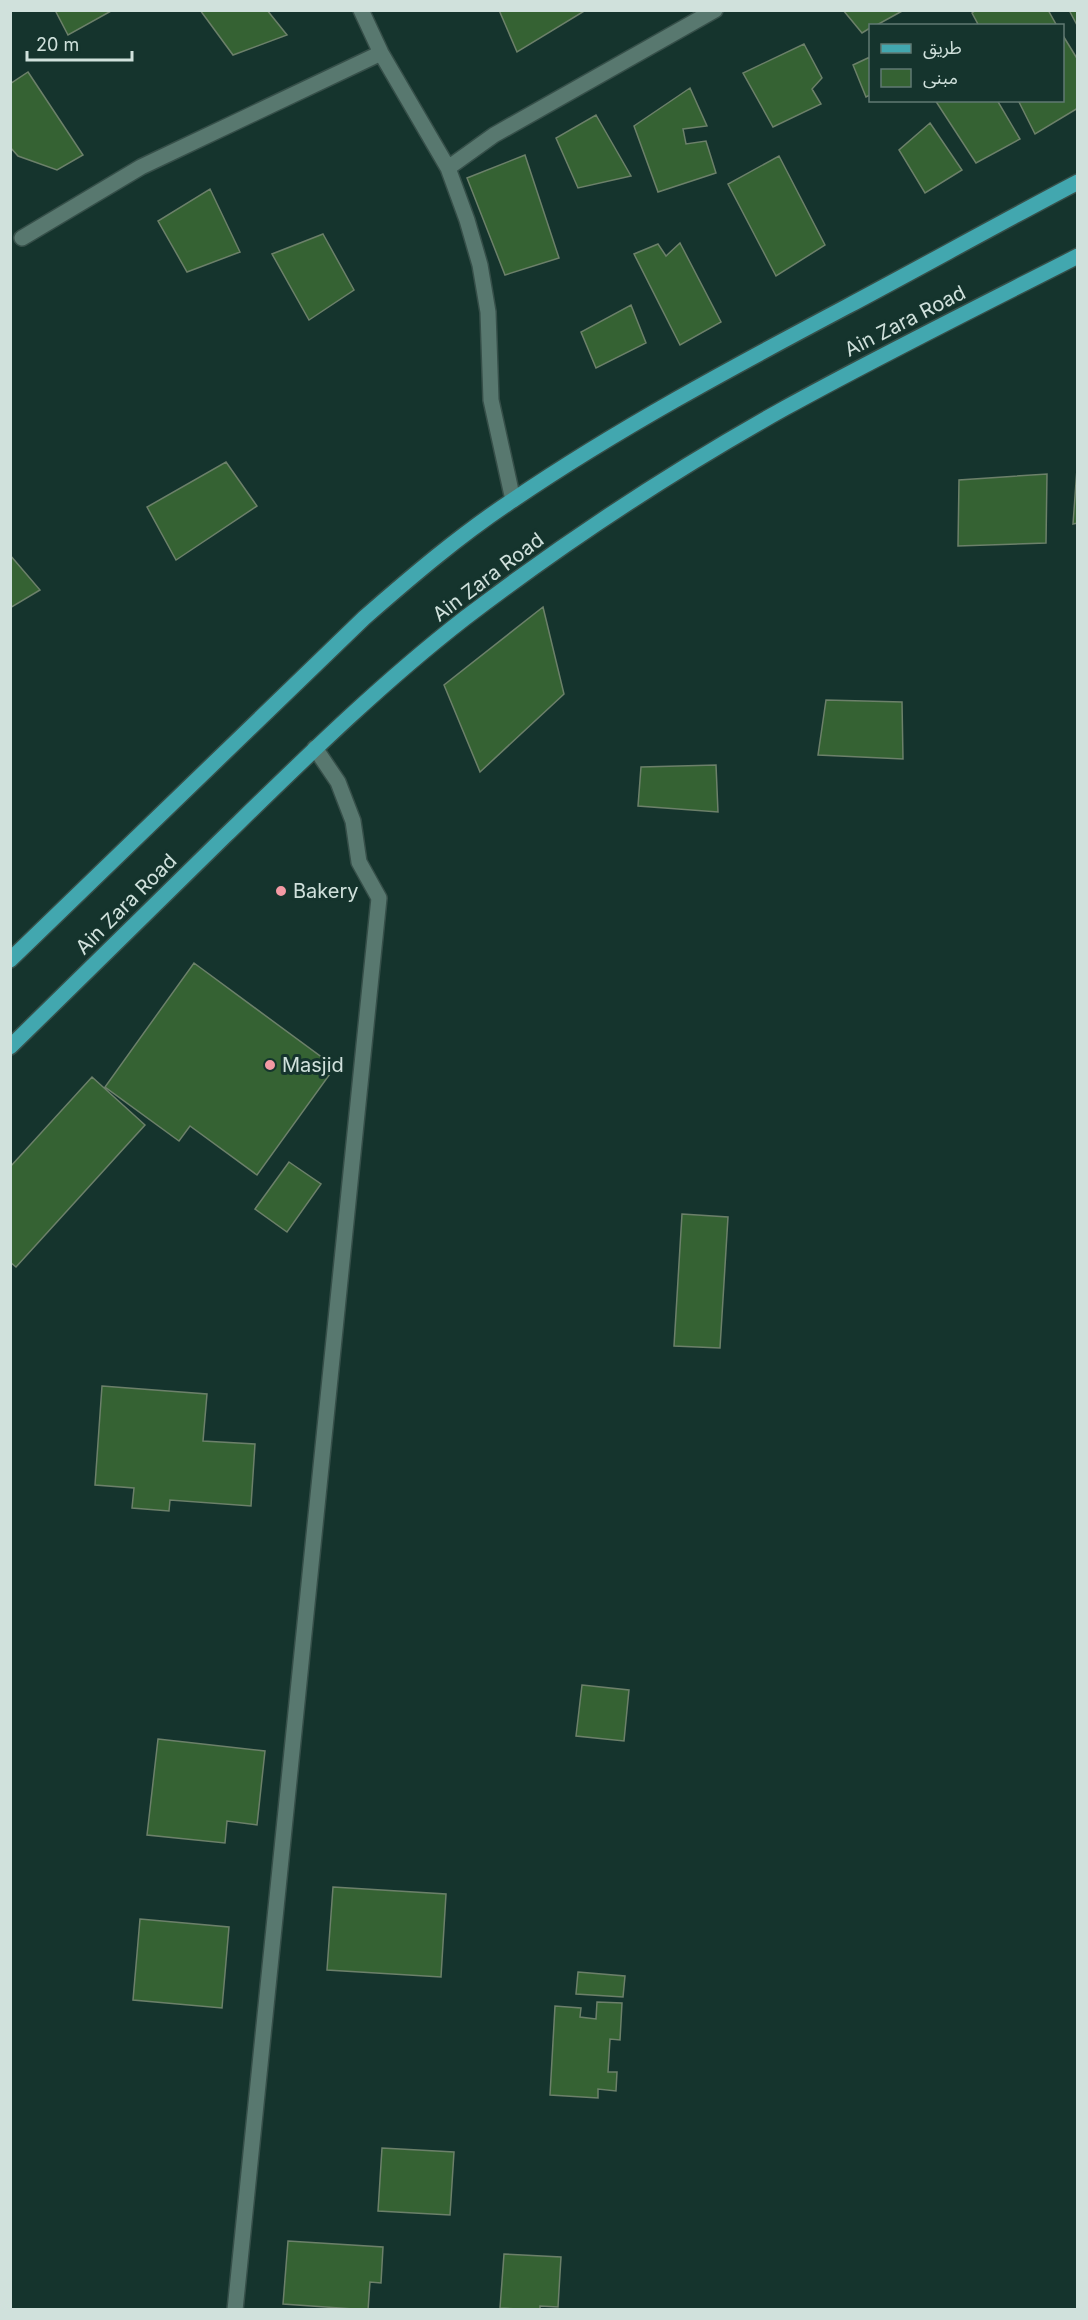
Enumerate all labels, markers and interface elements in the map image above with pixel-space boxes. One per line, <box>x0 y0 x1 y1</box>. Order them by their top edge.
scale bar <box>27 24 132 62</box>
legend <box>869 24 1064 102</box>
text: 20 m <box>36 34 79 55</box>
text: طريق <box>923 37 962 59</box>
text: مبنى <box>923 67 958 89</box>
street label: Ain Zara Road <box>840 280 970 362</box>
street label: Ain Zara Road <box>428 528 548 626</box>
street label: Ain Zara Road <box>71 849 181 959</box>
place label: Bakery <box>293 879 359 903</box>
marker: Bakery <box>274 884 288 898</box>
place label: Masjid <box>282 1053 344 1077</box>
marker: Masjid <box>263 1058 277 1072</box>

